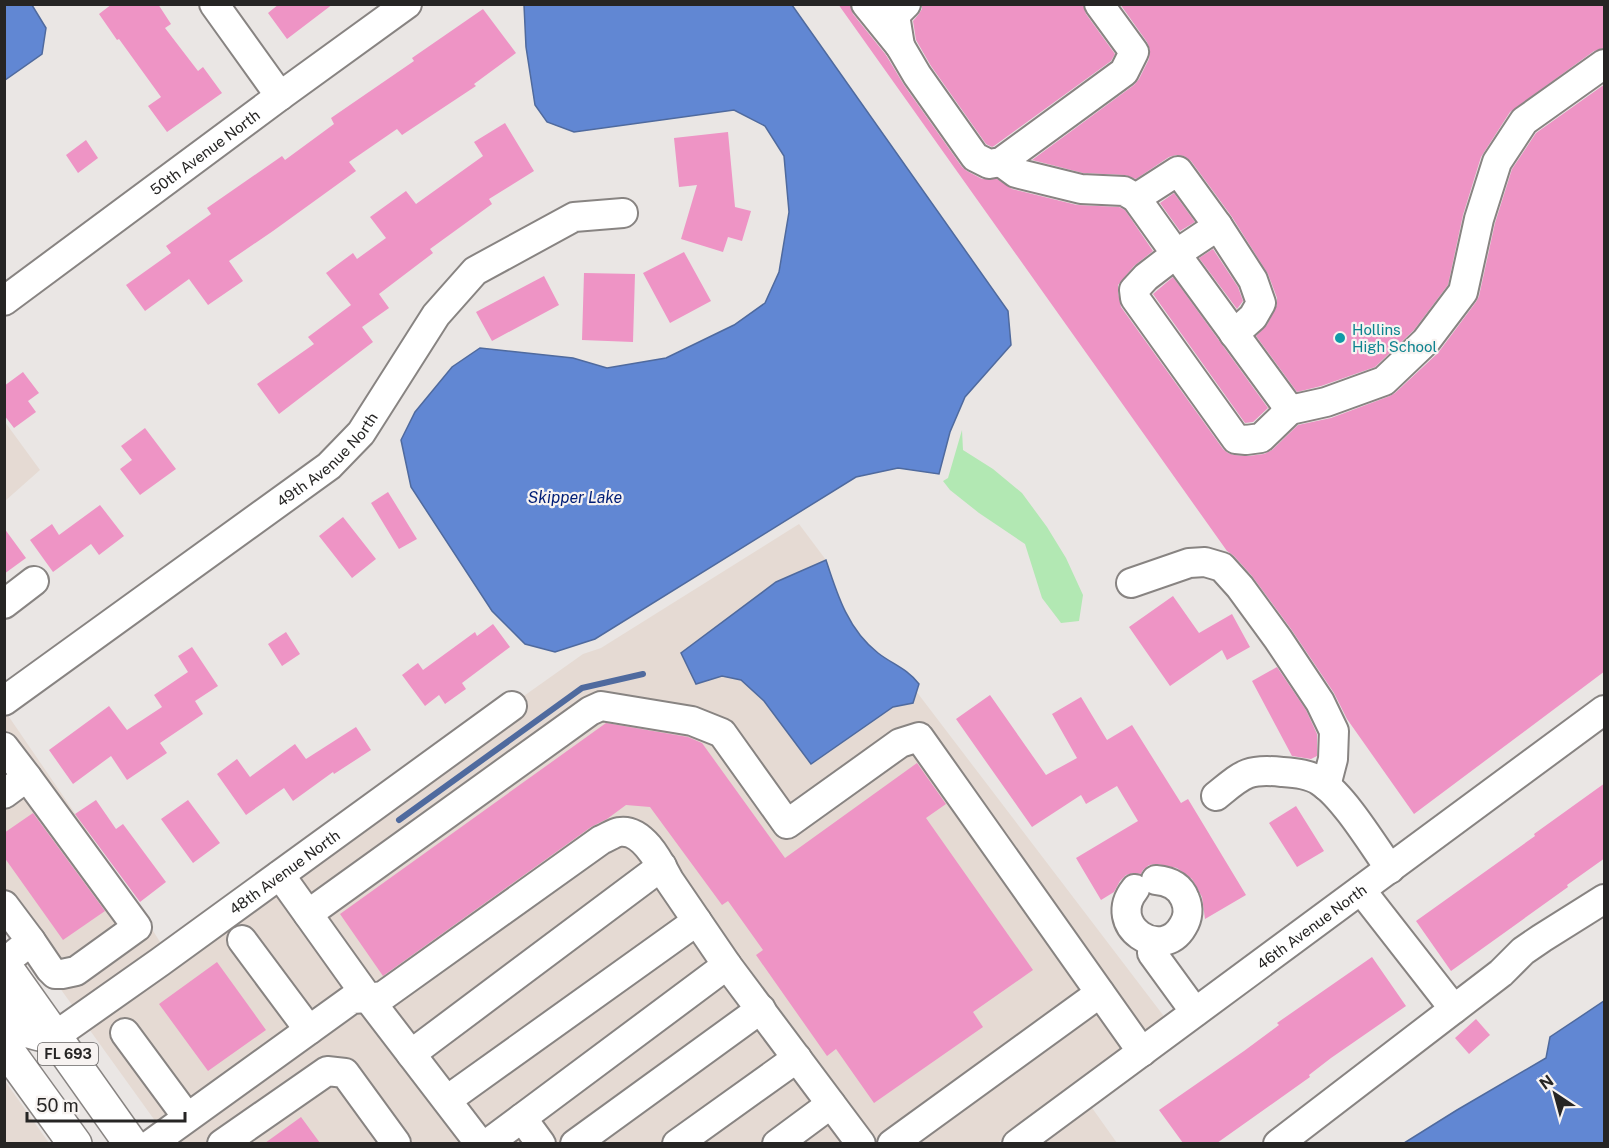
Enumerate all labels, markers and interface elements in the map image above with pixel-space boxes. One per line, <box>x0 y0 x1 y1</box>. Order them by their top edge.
street label: 50th Avenue North <box>147 106 263 198</box>
place label: Hollins High School <box>1352 321 1437 355</box>
marker: Hollins High School <box>1333 331 1347 345</box>
street label: 49th Avenue North <box>273 409 380 510</box>
water label: Skipper Lake <box>528 488 622 507</box>
street label: 48th Avenue North <box>226 826 343 917</box>
street label: 46th Avenue North <box>1253 880 1369 972</box>
road number: FL 693 <box>38 1043 98 1065</box>
north arrow <box>1525 1064 1585 1124</box>
text: N <box>1536 1071 1557 1094</box>
scale bar <box>27 1085 184 1123</box>
text: 50 m <box>36 1095 79 1116</box>

